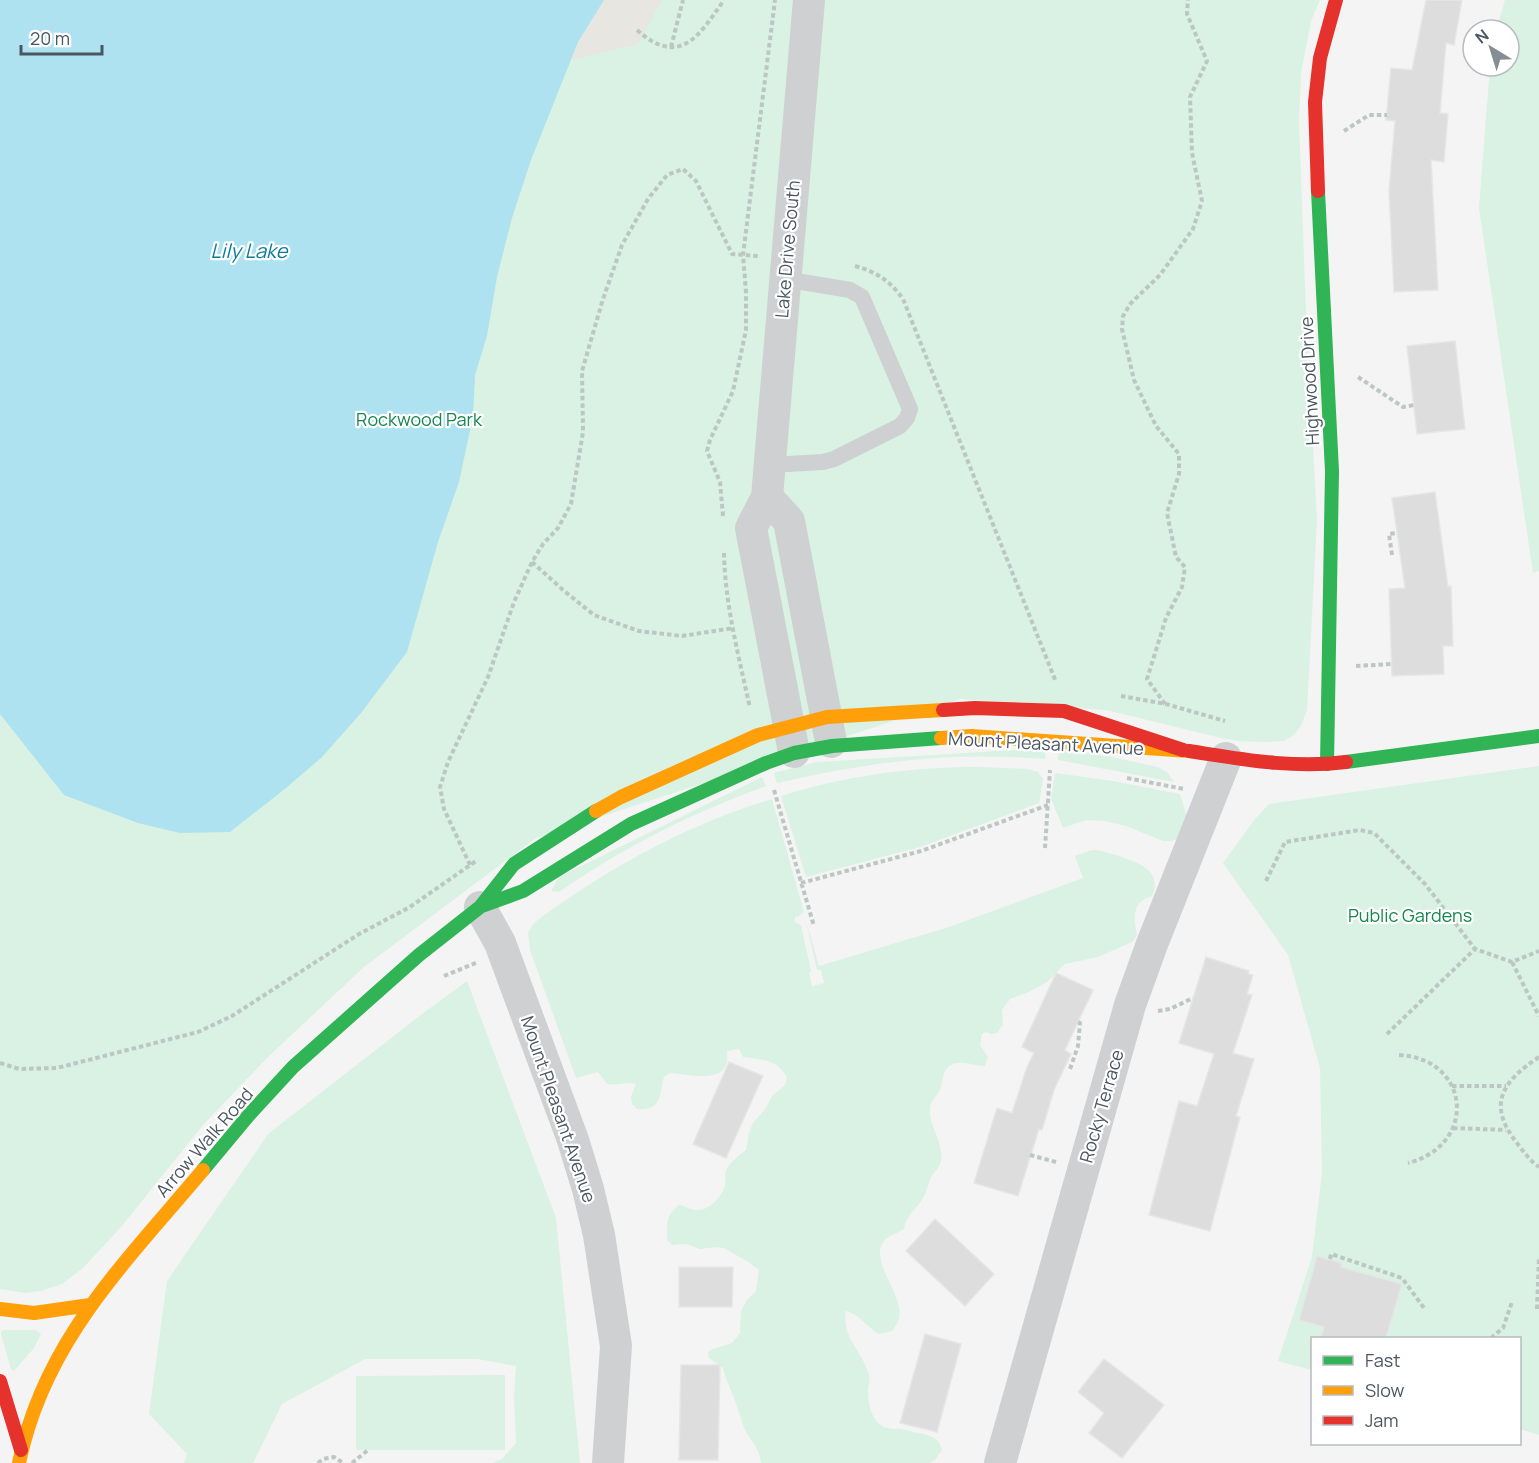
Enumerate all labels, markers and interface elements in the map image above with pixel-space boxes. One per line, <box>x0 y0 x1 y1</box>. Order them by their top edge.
scale bar <box>21 18 102 56</box>
north arrow <box>1461 18 1521 78</box>
text: N <box>1470 24 1493 48</box>
text: 20 m <box>30 26 70 50</box>
street label: Lake Drive South <box>769 179 805 319</box>
water label: Lily Lake <box>211 237 289 264</box>
street label: Highwood Drive <box>1294 316 1324 446</box>
park label: Rockwood Park <box>356 407 483 431</box>
street label: Mount Pleasant Avenue <box>948 726 1144 760</box>
park label: Public Gardens <box>1348 903 1472 927</box>
street label: Mount Pleasant Avenue <box>516 1012 602 1206</box>
street label: Rocky Terrace <box>1073 1047 1129 1165</box>
street label: Arrow Walk Road <box>150 1082 258 1202</box>
legend <box>1311 1337 1521 1445</box>
text: Fast <box>1365 1348 1400 1372</box>
text: Slow <box>1365 1378 1405 1402</box>
text: Jam <box>1365 1408 1399 1432</box>

